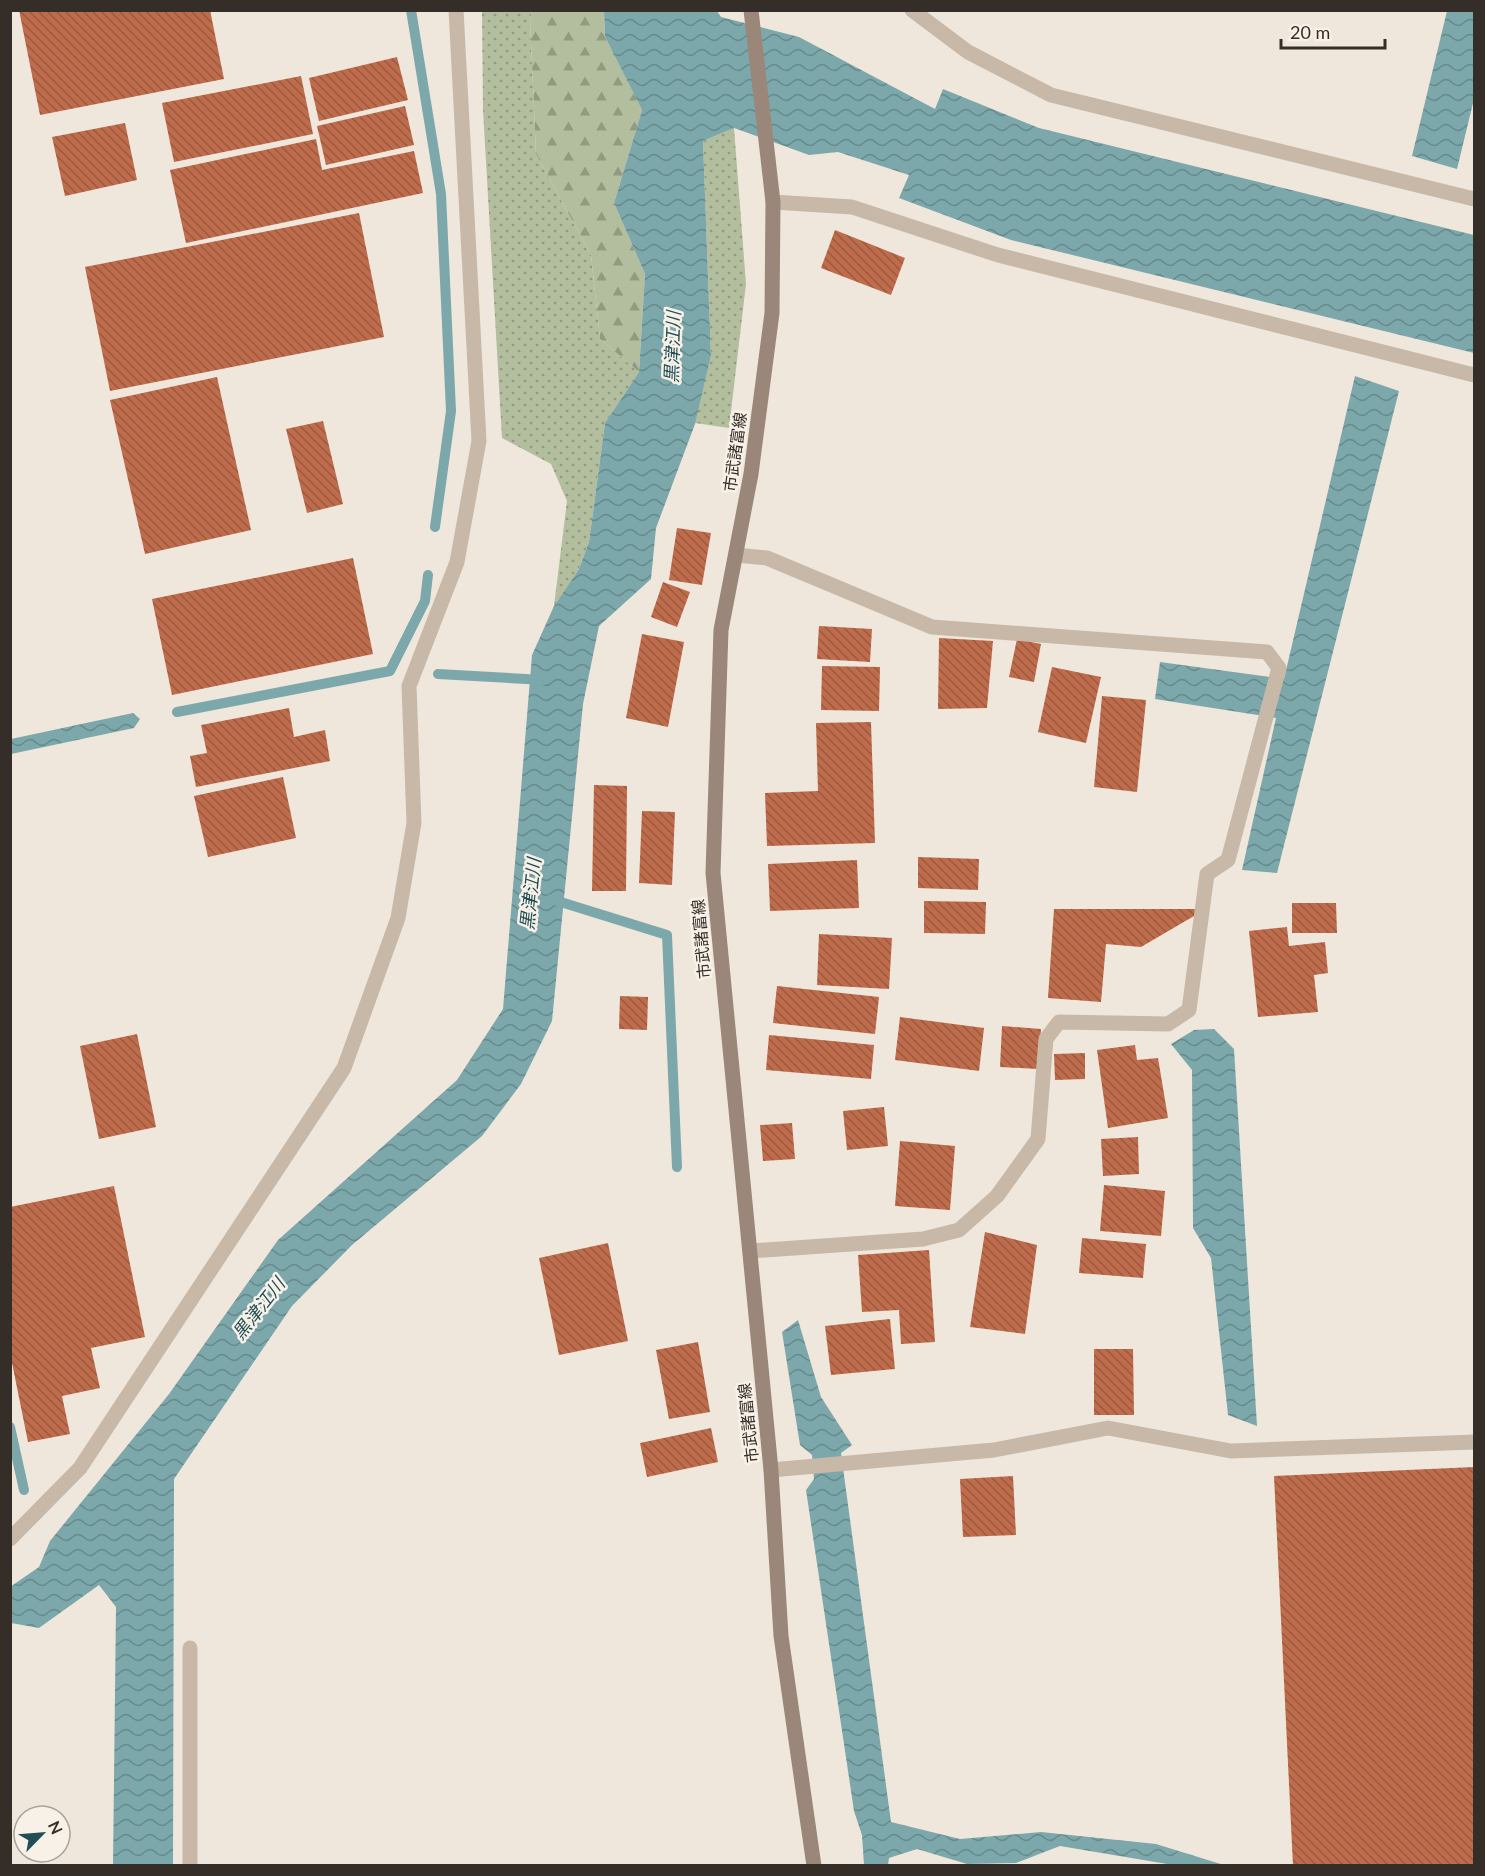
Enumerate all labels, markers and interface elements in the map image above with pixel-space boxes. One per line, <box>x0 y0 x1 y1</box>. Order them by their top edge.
scale bar <box>1281 12 1384 50</box>
text: 20 m <box>1290 21 1330 43</box>
water label: 黒津江川 <box>660 309 684 383</box>
street label: 市武諸富線 <box>720 411 749 493</box>
water label: 黒津江川 <box>515 855 545 931</box>
street label: 市武諸富線 <box>688 898 713 980</box>
water label: 黒津江川 <box>227 1272 290 1344</box>
street label: 市武諸富線 <box>734 1382 761 1464</box>
north arrow <box>12 1804 72 1864</box>
text: N <box>45 1818 67 1837</box>

